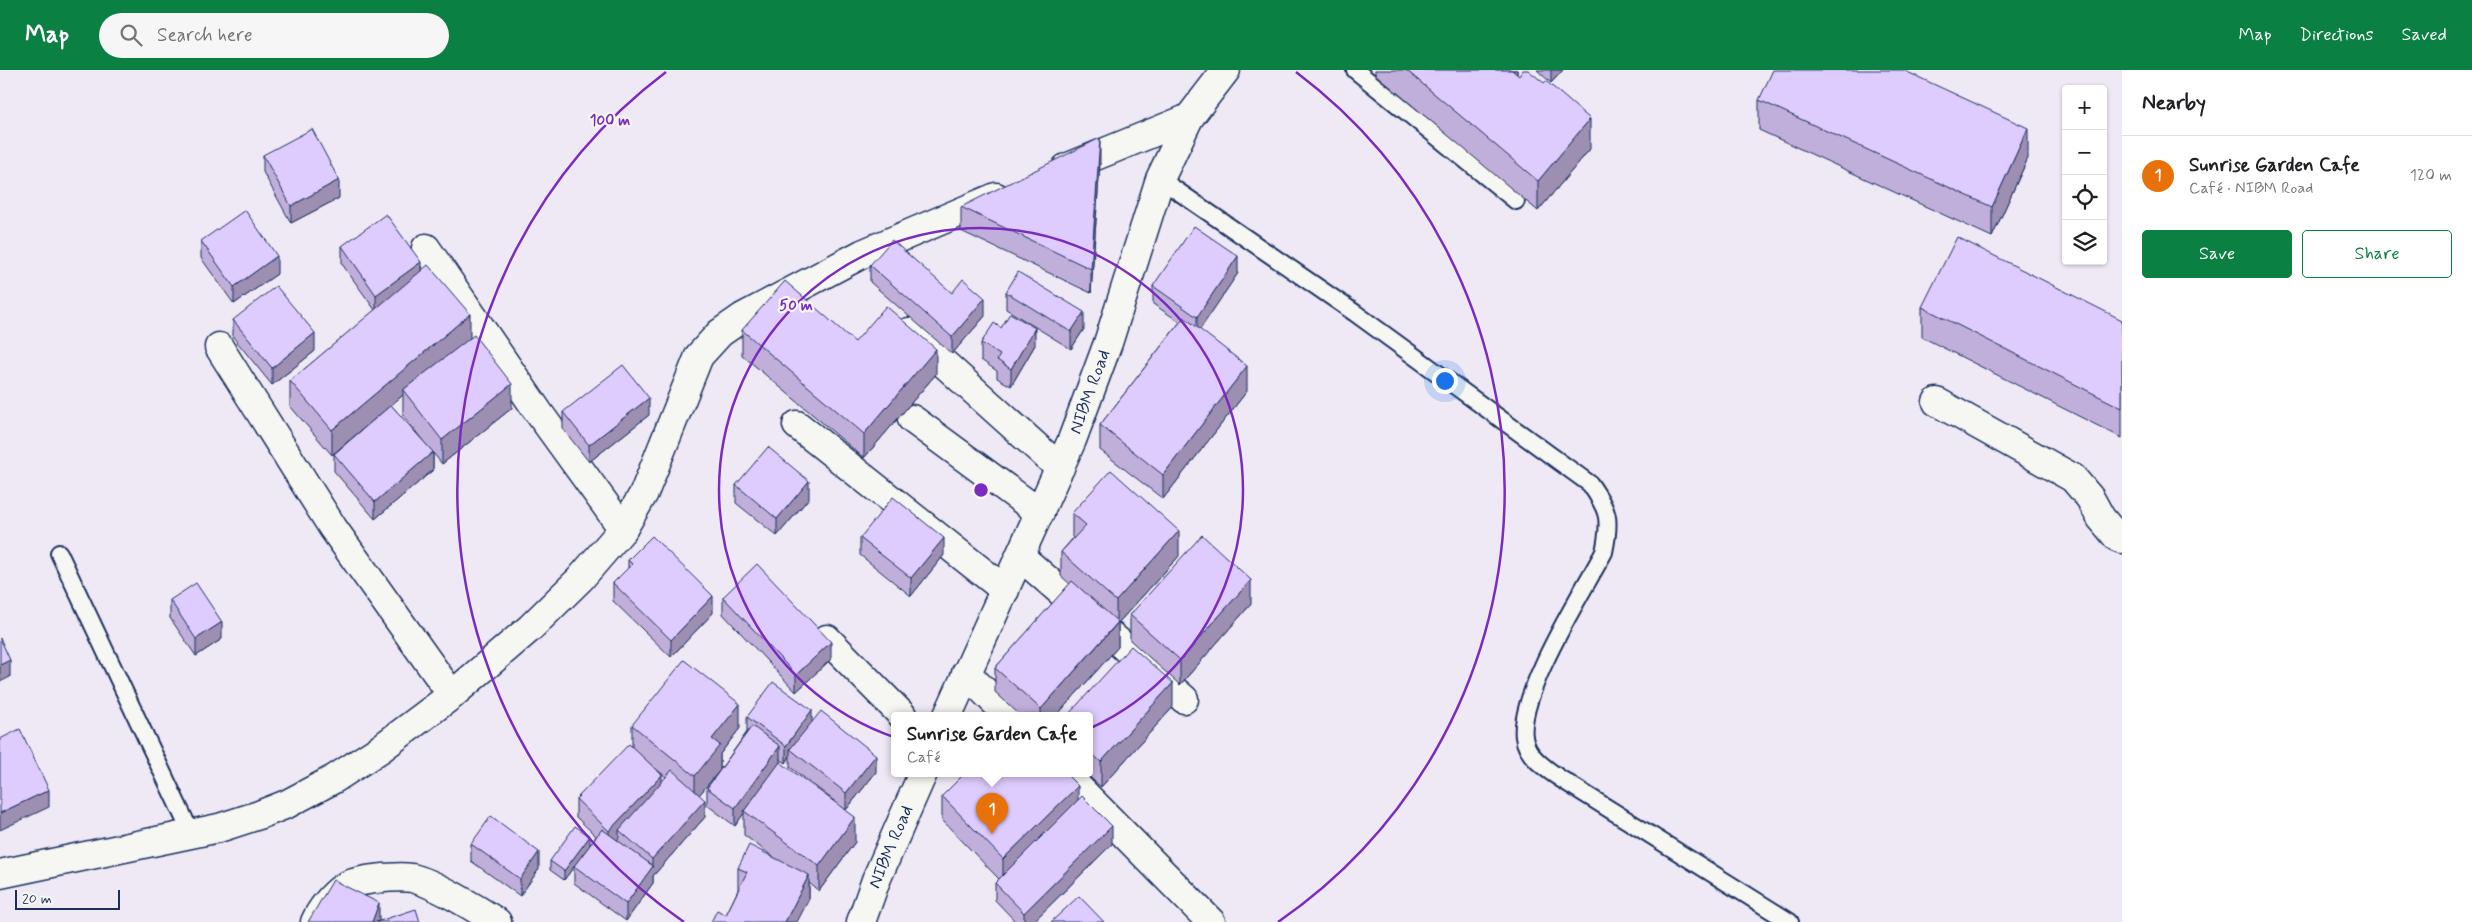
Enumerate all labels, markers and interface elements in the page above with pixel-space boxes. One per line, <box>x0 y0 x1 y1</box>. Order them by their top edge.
search box <box>99 13 449 58</box>
text: Map <box>25 20 69 51</box>
icon: search <box>117 21 145 49</box>
text: Search here <box>157 23 253 48</box>
text: Map <box>2239 23 2272 47</box>
text: Directions <box>2300 23 2374 47</box>
text: Saved <box>2402 23 2447 47</box>
map controls <box>2062 85 2107 265</box>
button: + <box>2062 85 2107 130</box>
text: Nearby <box>2142 89 2206 117</box>
text: 100 m <box>590 111 630 131</box>
button: − <box>2062 130 2107 175</box>
text: Sunrise Garden Cafe <box>2189 153 2360 178</box>
text: 1 <box>2154 165 2162 186</box>
text: 120 m <box>2410 165 2452 186</box>
button: locate <box>2062 175 2107 220</box>
text: Café · NIBM Road <box>2189 178 2313 199</box>
button: layers <box>2062 220 2107 265</box>
button: Save <box>2142 230 2292 278</box>
button: Share <box>2302 230 2452 278</box>
text: 50 m <box>779 296 813 316</box>
street label: NIBM Road <box>1064 347 1116 437</box>
your location <box>1432 368 1458 394</box>
centre of rings <box>972 481 990 499</box>
popup <box>891 712 1093 777</box>
text: Sunrise Garden Cafe <box>907 722 1077 747</box>
text: Café <box>907 747 940 768</box>
pin: 1 <box>976 793 1008 834</box>
street label: NIBM Road <box>863 802 919 892</box>
scale bar <box>15 887 120 910</box>
text: 20 m <box>22 890 52 908</box>

